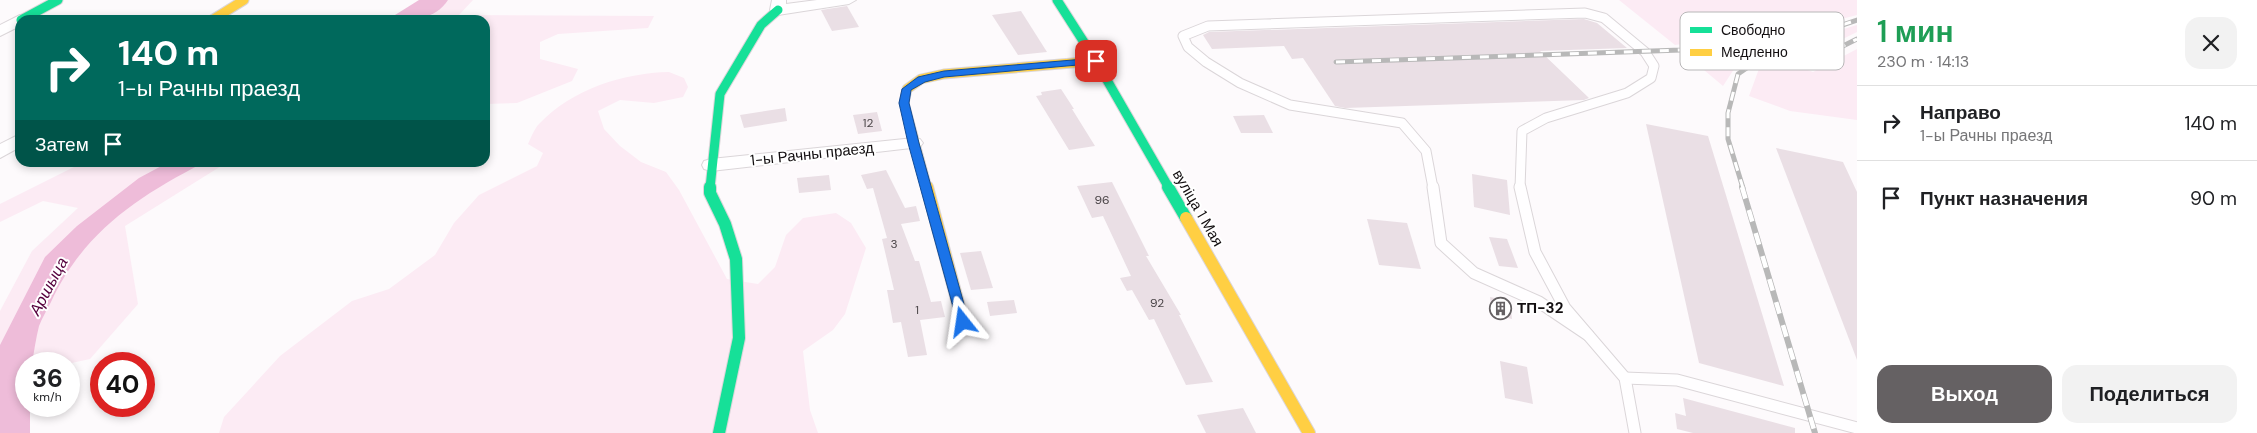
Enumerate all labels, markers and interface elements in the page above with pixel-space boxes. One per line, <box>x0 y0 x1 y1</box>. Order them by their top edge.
legend <box>1680 12 1844 70</box>
text: 1 мин <box>1877 12 1954 51</box>
button: close <box>2185 17 2237 69</box>
text: Свободно <box>1721 21 1786 39</box>
text: 140 m <box>118 30 219 76</box>
icon: right <box>35 35 100 100</box>
pin <box>1075 40 1117 82</box>
text: Медленно <box>1721 43 1788 61</box>
icon: arrive <box>1082 47 1110 75</box>
text: 230 m · 14:13 <box>1877 51 1969 72</box>
text: 1-ы Рачны праезд <box>118 74 300 103</box>
text: Направо <box>1920 100 2001 125</box>
icon: right <box>1877 109 1905 137</box>
text: 140 m <box>2185 111 2237 136</box>
house number: 12 <box>863 115 873 131</box>
text: 1-ы Рачны праезд <box>1920 125 2052 146</box>
icon: arrive <box>99 130 127 158</box>
text: Затем <box>35 132 89 157</box>
street label: 1-ы Рачны праезд <box>749 138 875 170</box>
street label: вуліца 1 Мая <box>1168 166 1228 250</box>
icon: arrive <box>1877 184 1905 212</box>
text: Пункт назначения <box>1920 186 2088 211</box>
text: 90 m <box>2190 186 2237 211</box>
house number: 96 <box>1094 192 1110 208</box>
house number: 3 <box>890 236 898 252</box>
water label: Аршыца <box>24 253 73 320</box>
position arrow <box>936 295 988 347</box>
house number: 92 <box>1150 295 1164 311</box>
building icon: ТП-32 <box>1489 296 1513 320</box>
place label: ТП-32 <box>1517 298 1564 318</box>
house number: 1 <box>915 302 919 318</box>
speed limit sign: 40 <box>90 352 155 417</box>
text: 36 <box>32 362 63 395</box>
button: Выход <box>1877 365 2052 423</box>
button: Поделиться <box>2062 365 2237 423</box>
text: km/h <box>33 389 62 405</box>

